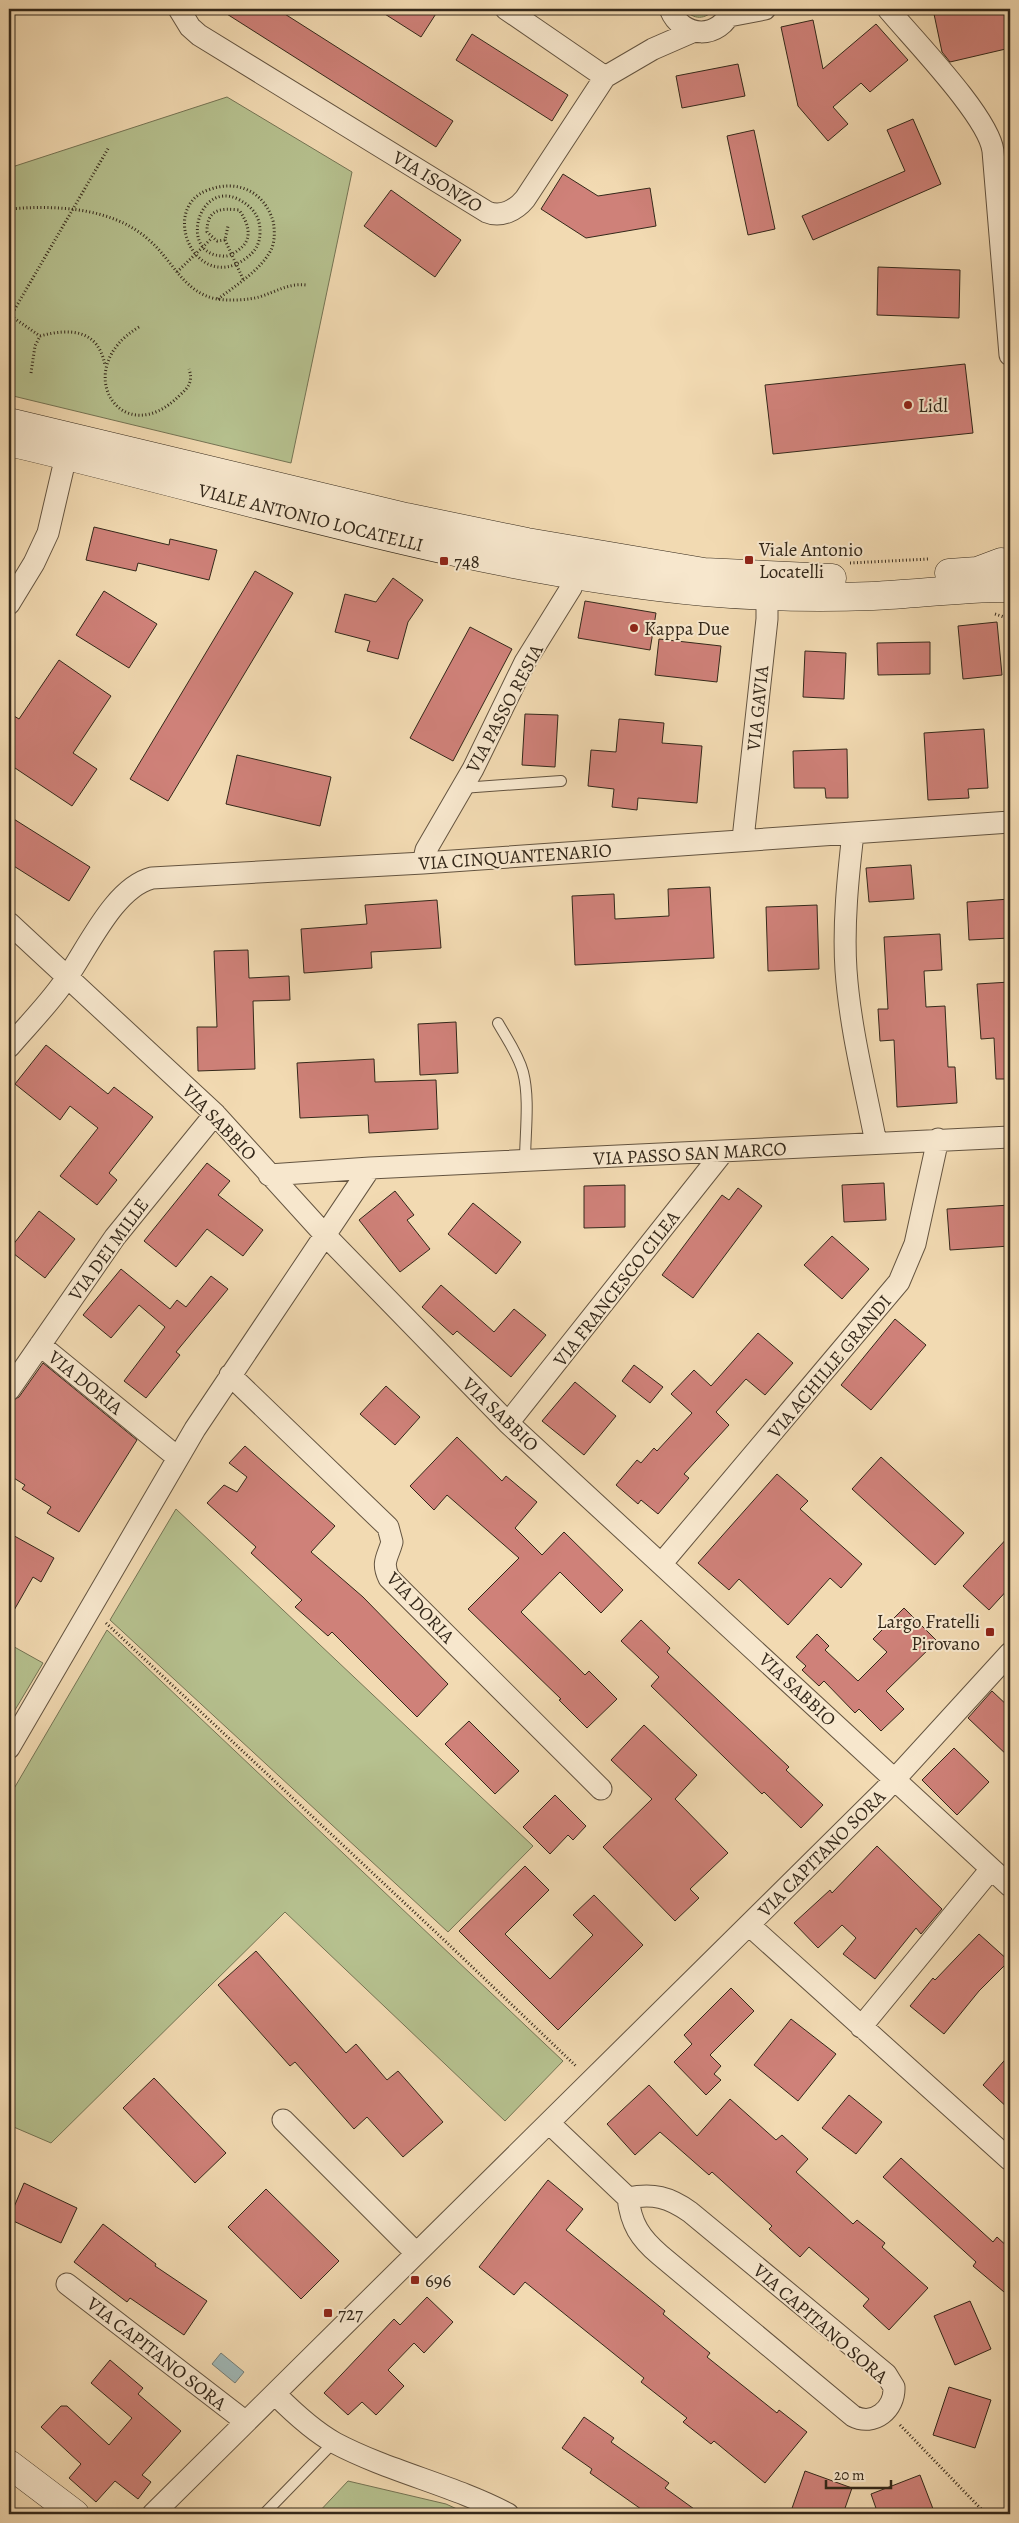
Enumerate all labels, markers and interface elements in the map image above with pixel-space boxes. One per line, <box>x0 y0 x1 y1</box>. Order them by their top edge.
street label: VIA ISONZO <box>387 144 487 219</box>
place label: Lidl <box>918 393 948 419</box>
marker: Lidl <box>902 399 914 411</box>
street label: VIALE ANTONIO LOCATELLI <box>195 477 426 559</box>
place label: Viale Antonio Locatelli <box>758 537 863 585</box>
place label: 748 <box>454 549 480 575</box>
marker: Viale Antonio Locatelli <box>743 554 755 566</box>
marker: 748 <box>438 555 450 567</box>
place label: Kappa Due <box>644 616 729 642</box>
marker: Kappa Due <box>628 622 640 634</box>
street label: VIA PASSO RESIA <box>460 639 550 778</box>
street label: VIA GAVIA <box>740 663 775 753</box>
street label: VIA CINQUANTENARIO <box>417 837 613 877</box>
street label: VIA SABBIO <box>176 1078 262 1167</box>
street label: VIA PASSO SAN MARCO <box>592 1136 787 1172</box>
street label: VIA DEI MILLE <box>62 1193 155 1307</box>
street label: VIA FRANCESCO CILEA <box>547 1205 686 1373</box>
street label: VIA ACHILLE GRANDI <box>761 1289 898 1445</box>
street label: VIA DORIA <box>42 1344 129 1421</box>
street label: VIA SABBIO <box>456 1371 544 1458</box>
street label: VIA DORIA <box>380 1566 461 1650</box>
place label: Largo Fratelli Pirovano <box>877 1609 980 1657</box>
marker: Largo Fratelli Pirovano <box>984 1626 996 1638</box>
street label: VIA SABBIO <box>752 1646 842 1732</box>
street label: VIA CAPITANO SORA <box>752 1784 892 1924</box>
street label: VIA CAPITANO SORA <box>747 2257 894 2390</box>
place label: 696 <box>425 2268 451 2294</box>
marker: 696 <box>409 2274 421 2286</box>
street label: VIA CAPITANO SORA <box>80 2290 232 2417</box>
place label: 727 <box>338 2301 363 2327</box>
marker: 727 <box>322 2307 334 2319</box>
scale bar <box>826 2458 892 2490</box>
text: 20 m <box>834 2465 865 2485</box>

